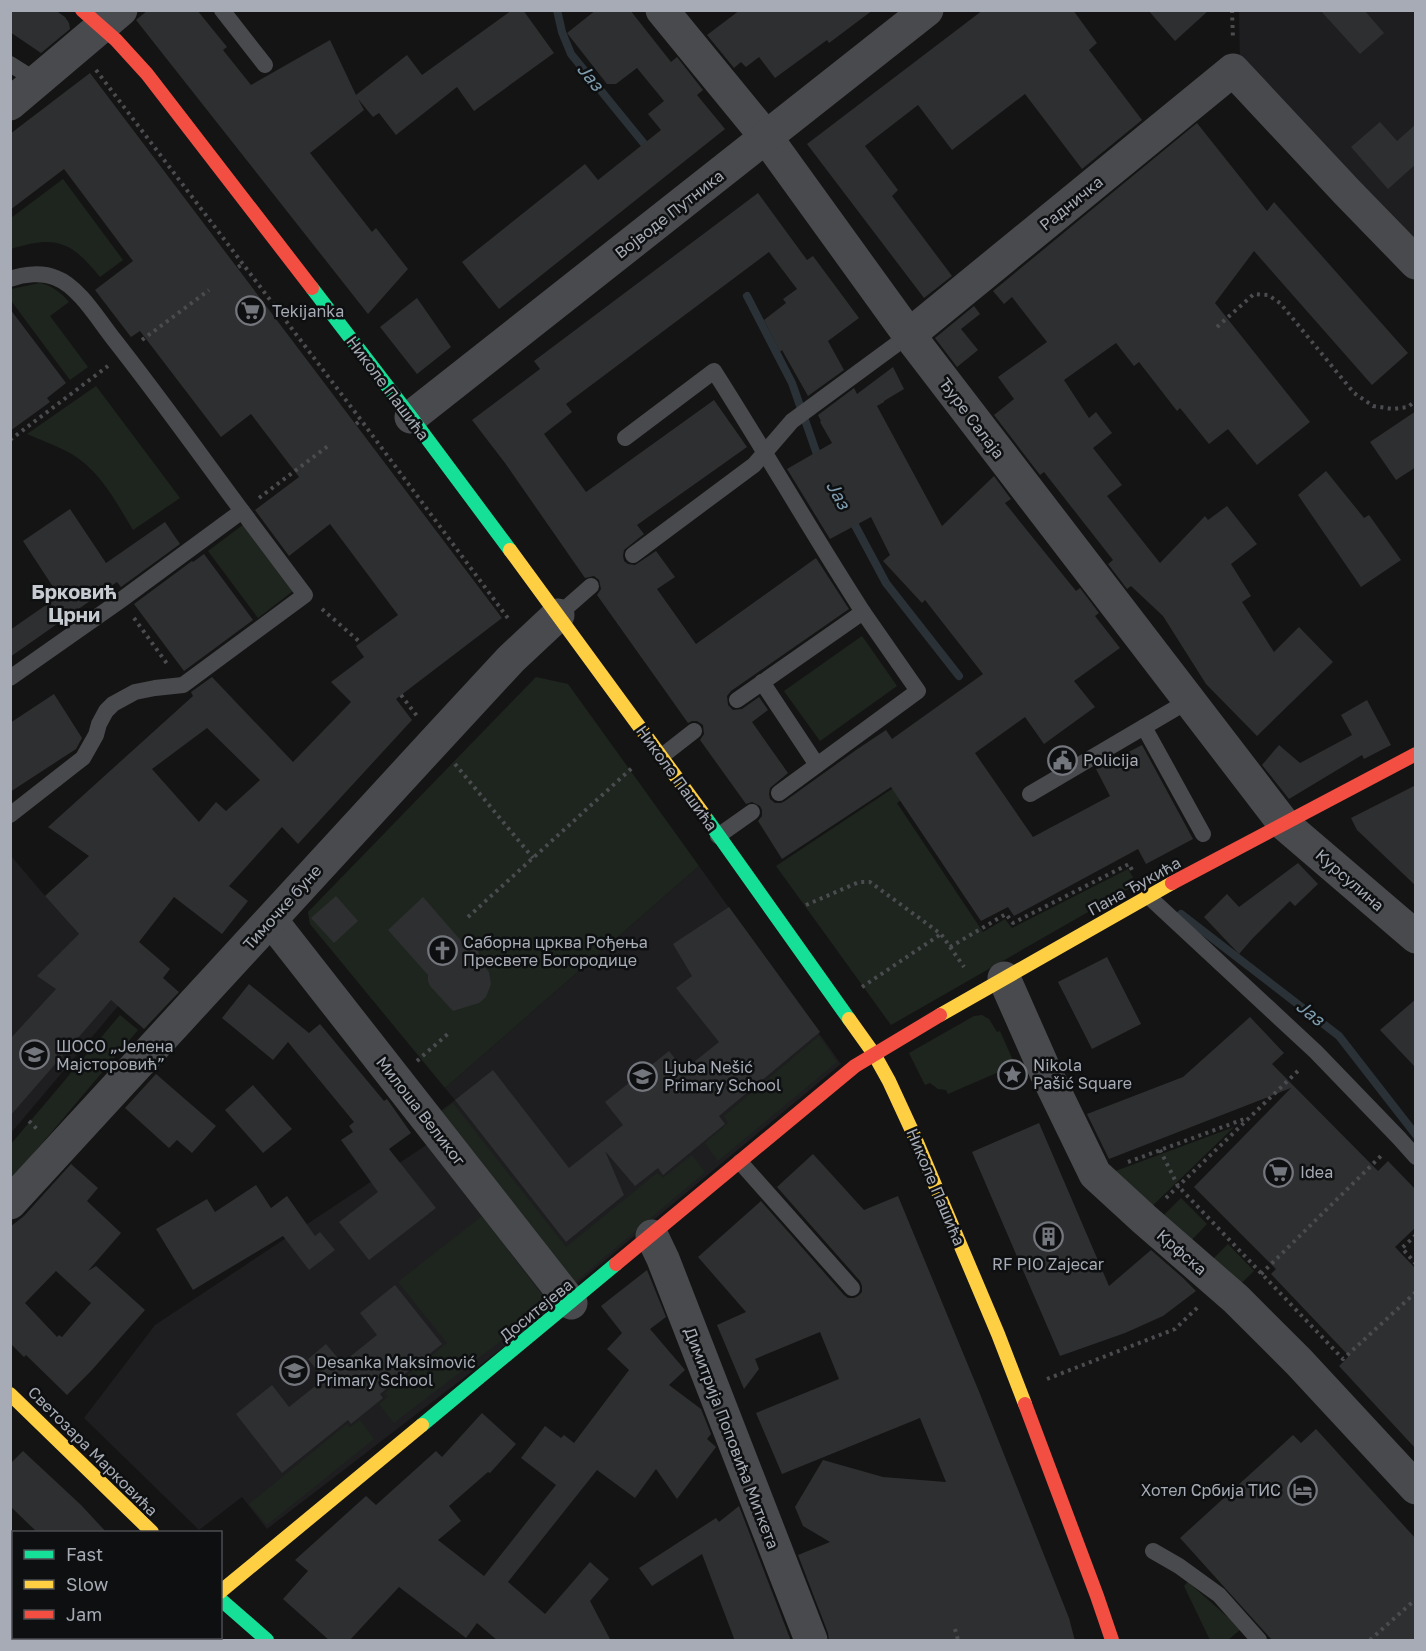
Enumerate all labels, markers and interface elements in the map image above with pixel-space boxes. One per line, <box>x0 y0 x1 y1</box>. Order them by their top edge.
water label: Јаз <box>573 58 610 96</box>
street label: Војводе Путника <box>611 165 727 263</box>
street label: Радничка <box>1035 171 1107 235</box>
supermarket icon: Tekijanka <box>235 295 267 327</box>
place label: Tekijanka <box>272 301 344 321</box>
street label: Николе Пашића <box>342 332 434 444</box>
street label: Ђуре Салаја <box>935 374 1009 462</box>
water label: Јаз <box>822 476 856 514</box>
district label: Брковић Црни <box>31 579 117 626</box>
street label: Николе Пашића <box>632 721 722 835</box>
public building icon: Policija <box>1046 744 1078 776</box>
place label: Policija <box>1083 750 1139 770</box>
street label: Курсулина <box>1312 845 1388 915</box>
street label: Пана Ђукића <box>1084 852 1184 920</box>
street label: Тимочке буне <box>239 860 325 954</box>
place label: Саборна црква Рођења Пресвете Богородице <box>463 932 648 970</box>
church icon: Саборна црква Рођења Пресвете Богородице <box>426 935 458 967</box>
water label: Јаз <box>1292 994 1330 1031</box>
place label: ШОСО „Јелена Мајсторовић” <box>56 1036 174 1074</box>
school or university icon: ШОСО „Јелена Мајсторовић” <box>19 1039 51 1071</box>
street label: Милоша Великог <box>372 1052 470 1170</box>
place label: Nikola Pašić Square <box>1033 1055 1132 1093</box>
place label: Ljuba Nešić Primary School <box>664 1057 781 1095</box>
place icon: Nikola Pašić Square <box>996 1058 1028 1090</box>
school or university icon: Ljuba Nešić Primary School <box>627 1060 659 1092</box>
street label: Николе Пашића <box>902 1125 970 1249</box>
supermarket icon: Idea <box>1263 1156 1295 1188</box>
place label: Idea <box>1300 1162 1333 1182</box>
building icon: RF PIO Zajecar <box>1032 1220 1064 1252</box>
street label: Крфска <box>1153 1225 1211 1279</box>
place label: RF PIO Zajecar <box>992 1254 1104 1274</box>
street label: Доситејева <box>495 1274 577 1346</box>
street label: Димитрија Поповића Миткета <box>680 1324 784 1552</box>
place label: Desanka Maksimović Primary School <box>316 1352 476 1390</box>
school or university icon: Desanka Maksimović Primary School <box>279 1355 311 1387</box>
street label: Светозара Марковића <box>24 1382 162 1520</box>
hotel icon: Хотел Србија ТИС <box>1286 1474 1318 1506</box>
place label: Хотел Србија ТИС <box>1141 1480 1281 1500</box>
legend <box>12 1531 222 1639</box>
text: Fast <box>66 1543 103 1565</box>
text: Slow <box>66 1573 109 1595</box>
text: Jam <box>66 1603 102 1625</box>

